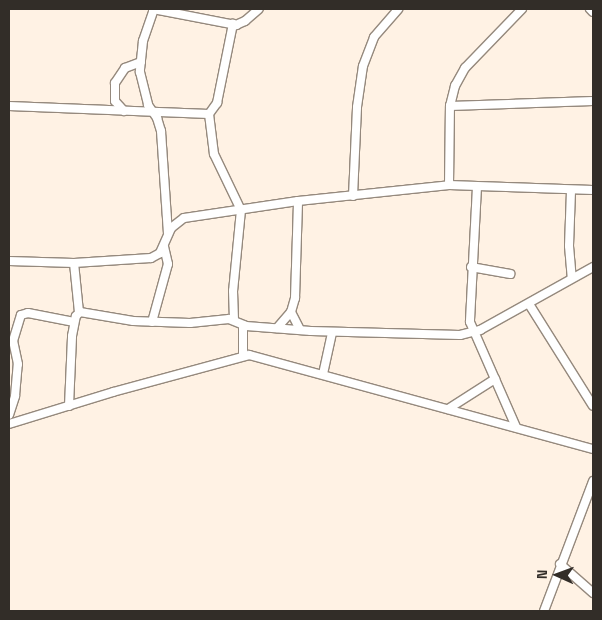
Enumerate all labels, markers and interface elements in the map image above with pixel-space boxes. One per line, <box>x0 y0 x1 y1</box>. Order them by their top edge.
north arrow <box>532 550 582 600</box>
text: N <box>533 569 551 579</box>

